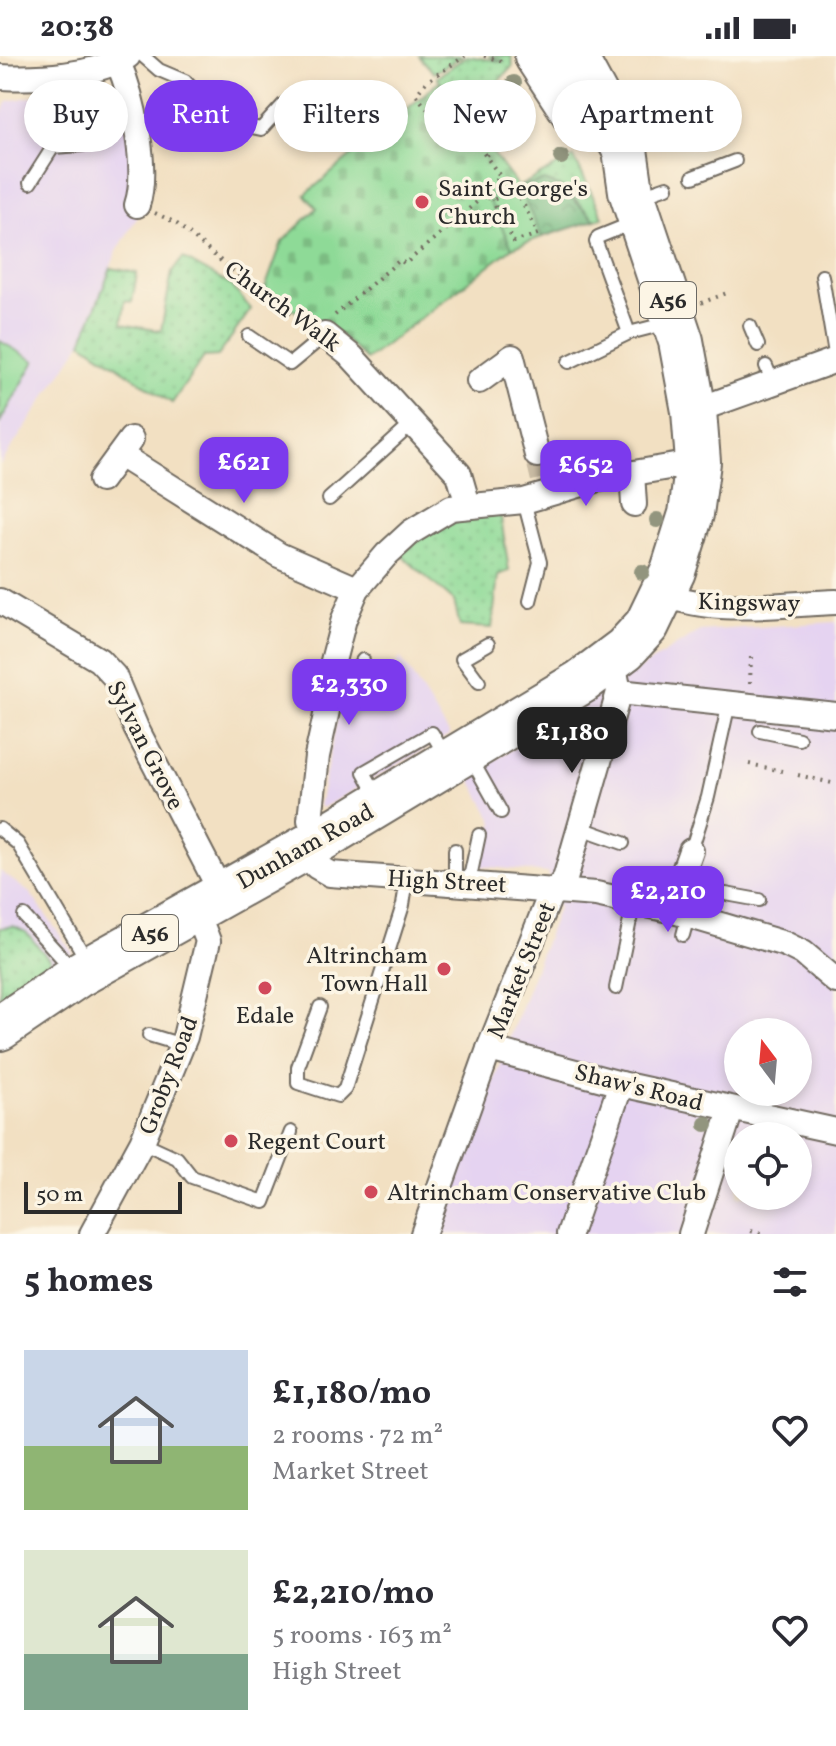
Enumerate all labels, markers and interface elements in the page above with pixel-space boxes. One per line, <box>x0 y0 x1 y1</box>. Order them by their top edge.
text: 20:38 <box>40 7 114 49</box>
chip: Buy <box>24 80 128 152</box>
chip: Rent <box>144 80 258 152</box>
chip: Filters <box>274 80 408 152</box>
chip: New <box>424 80 536 152</box>
chip: Apartment <box>552 80 742 152</box>
place label: Saint George's Church <box>438 173 588 235</box>
marker: Saint George's Church <box>413 193 431 211</box>
street label: Church Walk <box>217 254 347 362</box>
road number: A56 <box>640 282 696 318</box>
pin: £621 <box>197 437 291 505</box>
pin: £652 <box>539 440 633 508</box>
text: £621 <box>217 445 271 481</box>
text: £652 <box>558 448 614 484</box>
street label: Kingsway <box>697 586 801 622</box>
pin: £2,330 <box>284 659 414 727</box>
text: £2,330 <box>310 667 388 703</box>
street label: Sylvan Grove <box>97 675 191 816</box>
pin: £1,180 <box>507 707 637 775</box>
text: £1,180 <box>535 715 609 751</box>
street label: Dunham Road <box>231 796 381 899</box>
street label: High Street <box>386 863 507 903</box>
pin: £2,210 <box>603 866 733 934</box>
text: £2,210 <box>630 874 706 910</box>
street label: Market Street <box>480 897 566 1044</box>
road number: A56 <box>122 915 178 951</box>
place label: Altrincham Town Hall <box>306 940 428 1002</box>
marker: Altrincham Town Hall <box>435 960 453 978</box>
marker: Edale <box>256 979 274 997</box>
place label: Edale <box>236 1000 294 1034</box>
street label: Groby Road <box>132 1012 208 1140</box>
north arrow <box>724 1018 812 1106</box>
map controls <box>724 1018 812 1210</box>
street label: Shaw's Road <box>571 1057 706 1121</box>
button: locate <box>724 1122 812 1210</box>
place label: Regent Court <box>247 1126 386 1160</box>
marker: Regent Court <box>222 1132 240 1150</box>
place label: Altrincham Conservative Club <box>387 1177 706 1211</box>
scale bar <box>24 1178 182 1214</box>
text: 50 m <box>36 1180 83 1211</box>
marker: Altrincham Conservative Club <box>362 1183 380 1201</box>
text: 5 homes <box>24 1259 154 1306</box>
icon: filters <box>768 1260 812 1304</box>
text: £1,180/mo <box>272 1371 431 1418</box>
icon: home <box>88 1382 184 1478</box>
icon: heart <box>768 1408 812 1452</box>
text: 2 rooms · 72 m² <box>272 1418 443 1454</box>
text: Market Street <box>272 1454 429 1490</box>
text: £2,210/mo <box>272 1571 434 1618</box>
icon: home <box>88 1582 184 1678</box>
icon: heart <box>768 1608 812 1652</box>
text: 5 rooms · 163 m² <box>272 1618 452 1654</box>
text: High Street <box>272 1654 402 1690</box>

